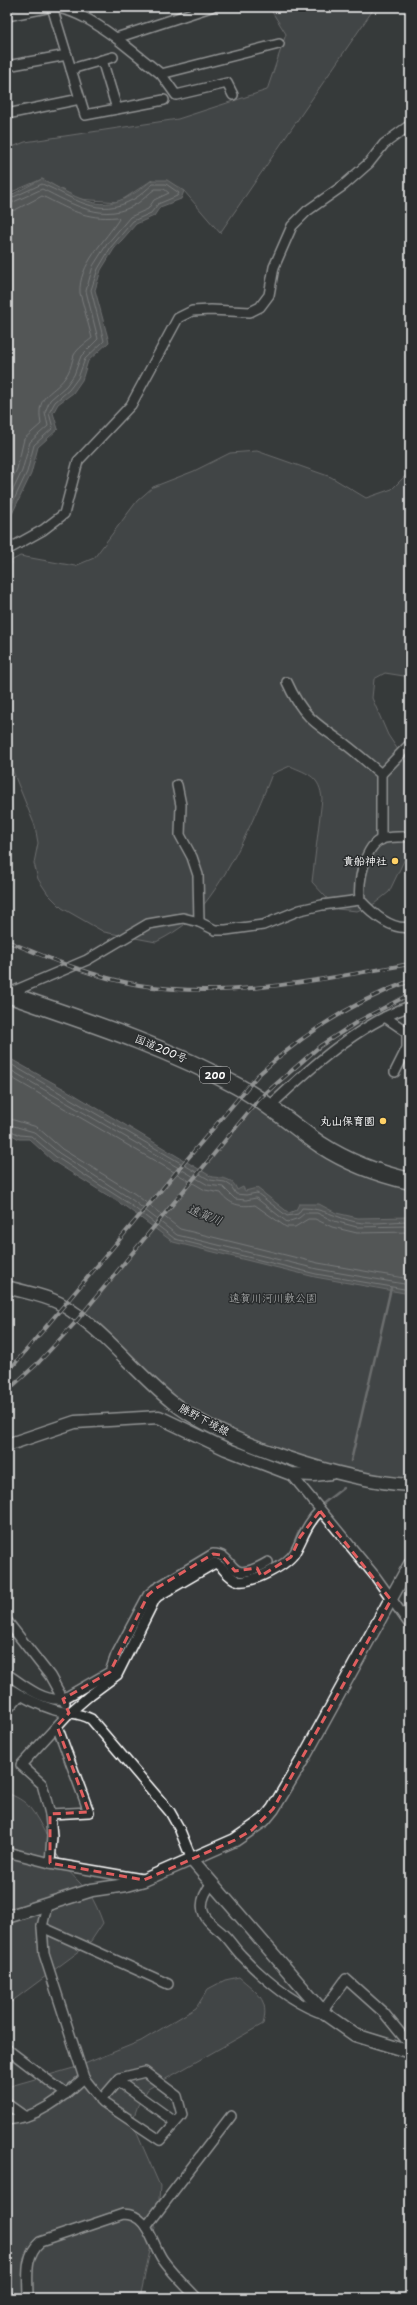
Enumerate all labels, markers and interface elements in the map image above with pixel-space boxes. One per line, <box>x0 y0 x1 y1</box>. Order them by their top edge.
place label: 貴船神社 <box>343 854 387 869</box>
marker: 貴船神社 <box>390 856 400 866</box>
street label: 国道200号 <box>132 1031 190 1067</box>
road number: 200 <box>200 1067 230 1083</box>
place label: 丸山保育園 <box>320 1114 375 1129</box>
marker: 丸山保育園 <box>378 1116 388 1126</box>
water label: 遠賀川 <box>185 1201 225 1229</box>
park label: 遠賀川河川敷公園 <box>229 1291 317 1306</box>
street label: 勝野下境線 <box>176 1400 232 1440</box>

